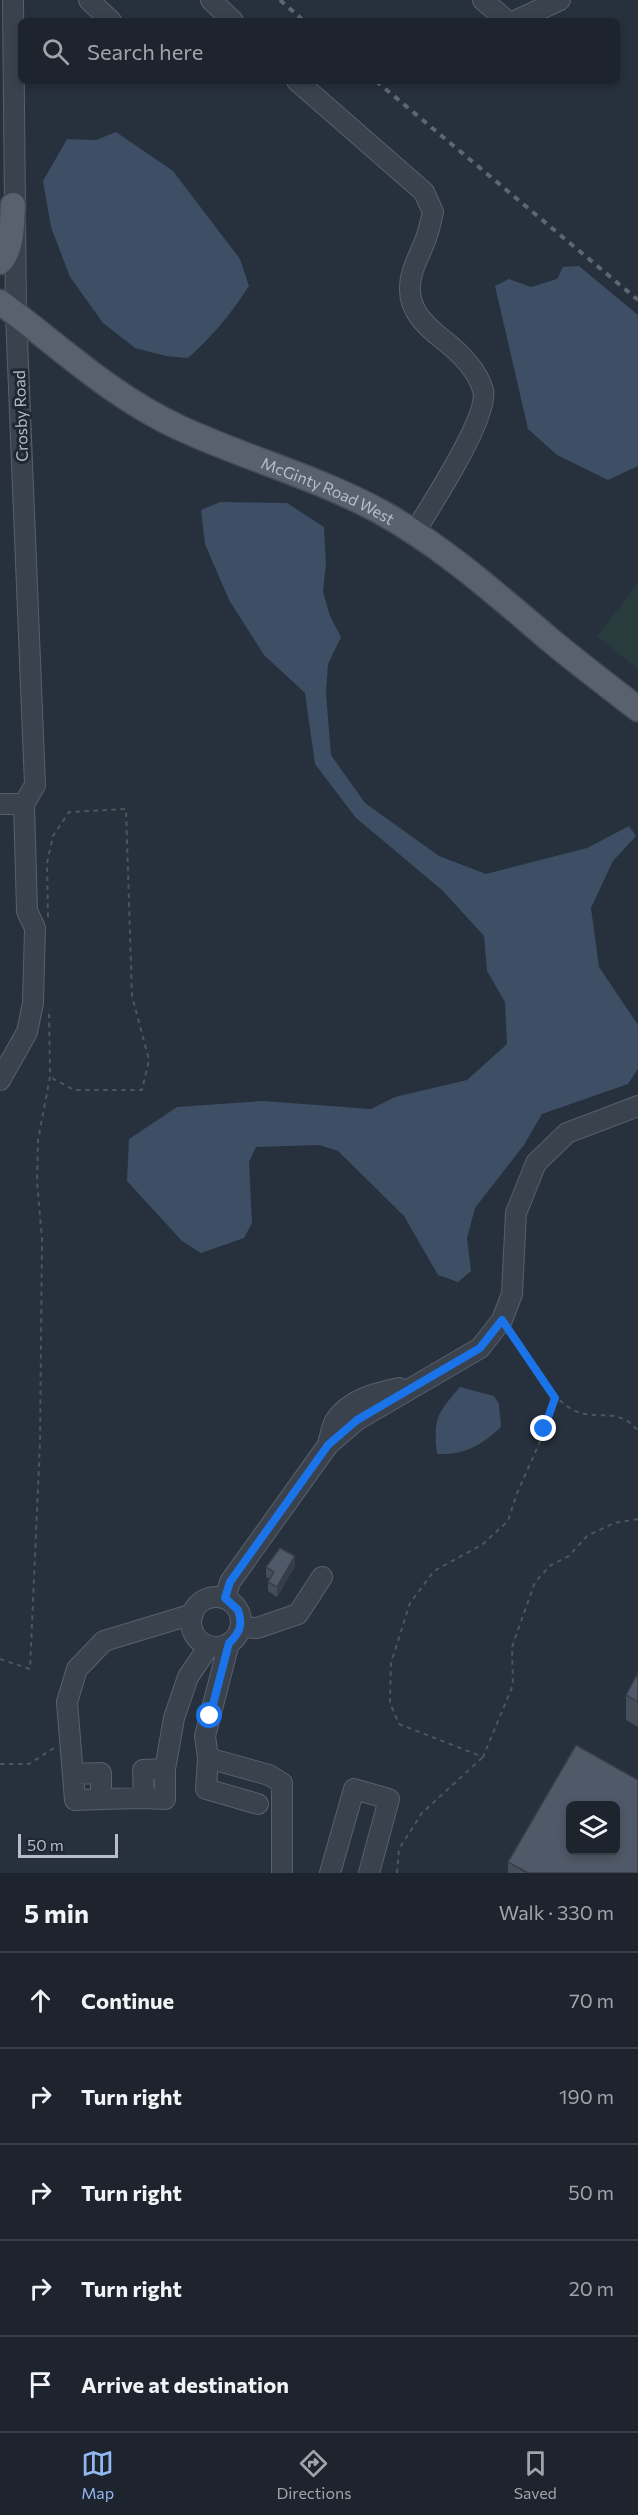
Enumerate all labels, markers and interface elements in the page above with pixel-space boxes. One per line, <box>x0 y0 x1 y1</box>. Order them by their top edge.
search box <box>18 18 620 84</box>
icon: search <box>39 35 72 68</box>
text: Search here <box>87 38 203 65</box>
street label: Crosby Road <box>9 370 31 462</box>
street label: McGinty Road West <box>259 452 399 528</box>
route end <box>530 1415 556 1441</box>
route start <box>196 1702 222 1728</box>
map controls <box>566 1801 620 1855</box>
button: layers <box>566 1801 620 1855</box>
scale bar <box>18 1831 118 1858</box>
text: 50 m <box>27 1835 64 1854</box>
text: 5 min <box>24 1897 89 1928</box>
text: Walk · 330 m <box>499 1900 614 1924</box>
icon: ahead <box>24 1984 57 2017</box>
text: Continue <box>81 1987 174 2014</box>
text: 70 m <box>569 1988 614 2012</box>
icon: right <box>24 2080 57 2113</box>
text: Turn right <box>81 2083 182 2110</box>
text: 190 m <box>559 2084 614 2108</box>
icon: right <box>24 2176 57 2209</box>
text: Turn right <box>81 2179 182 2206</box>
text: 50 m <box>568 2180 614 2204</box>
icon: right <box>24 2272 57 2305</box>
text: Turn right <box>81 2275 182 2302</box>
text: 20 m <box>569 2276 614 2300</box>
icon: arrive <box>24 2368 57 2401</box>
text: Arrive at destination <box>81 2371 289 2398</box>
tab: Map <box>81 2447 114 2502</box>
tab: Directions <box>276 2447 351 2502</box>
tab: Saved <box>514 2447 557 2502</box>

